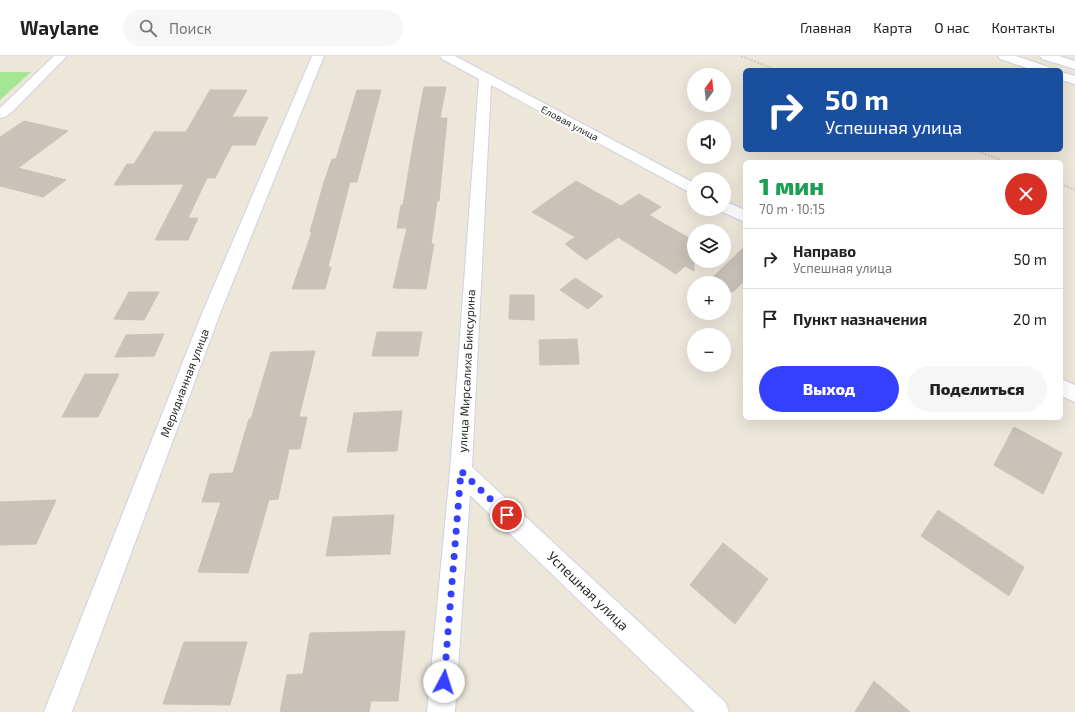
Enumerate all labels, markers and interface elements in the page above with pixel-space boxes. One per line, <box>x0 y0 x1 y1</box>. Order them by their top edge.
search box <box>123 10 403 46</box>
text: Waylane <box>20 16 99 39</box>
icon: search <box>137 17 159 39</box>
text: Поиск <box>169 19 212 37</box>
text: Главная <box>800 19 851 36</box>
text: Карта <box>873 19 912 36</box>
text: О нас <box>934 19 970 36</box>
text: Контакты <box>992 19 1055 36</box>
north arrow <box>687 68 731 112</box>
map controls <box>687 68 731 372</box>
text: 50 m <box>825 82 889 116</box>
icon: right <box>759 84 811 136</box>
street label: Еловая улица <box>539 103 601 144</box>
text: Успешная улица <box>825 116 962 138</box>
button: sound <box>687 120 731 164</box>
text: 1 мин <box>759 171 824 200</box>
button: search <box>687 172 731 216</box>
button: close <box>1005 173 1047 215</box>
text: 70 m · 10:15 <box>759 201 825 217</box>
button: layers <box>687 224 731 268</box>
text: Направо <box>793 242 856 260</box>
icon: right <box>759 248 781 270</box>
text: 50 m <box>1013 250 1047 268</box>
text: Успешная улица <box>793 260 892 276</box>
button: + <box>687 276 731 320</box>
street label: улица Мирсалиха Биксурина <box>455 289 478 453</box>
icon: arrive <box>759 308 781 330</box>
text: Пункт назначения <box>793 310 927 328</box>
text: 20 m <box>1013 310 1047 328</box>
street label: Меридианная улица <box>157 326 212 439</box>
button: − <box>687 328 731 372</box>
button: Выход <box>759 366 899 412</box>
button: Поделиться <box>907 366 1047 412</box>
pin <box>490 498 524 532</box>
icon: arrive <box>496 504 518 526</box>
street label: Успешная улица <box>544 547 633 634</box>
position arrow <box>423 661 465 703</box>

